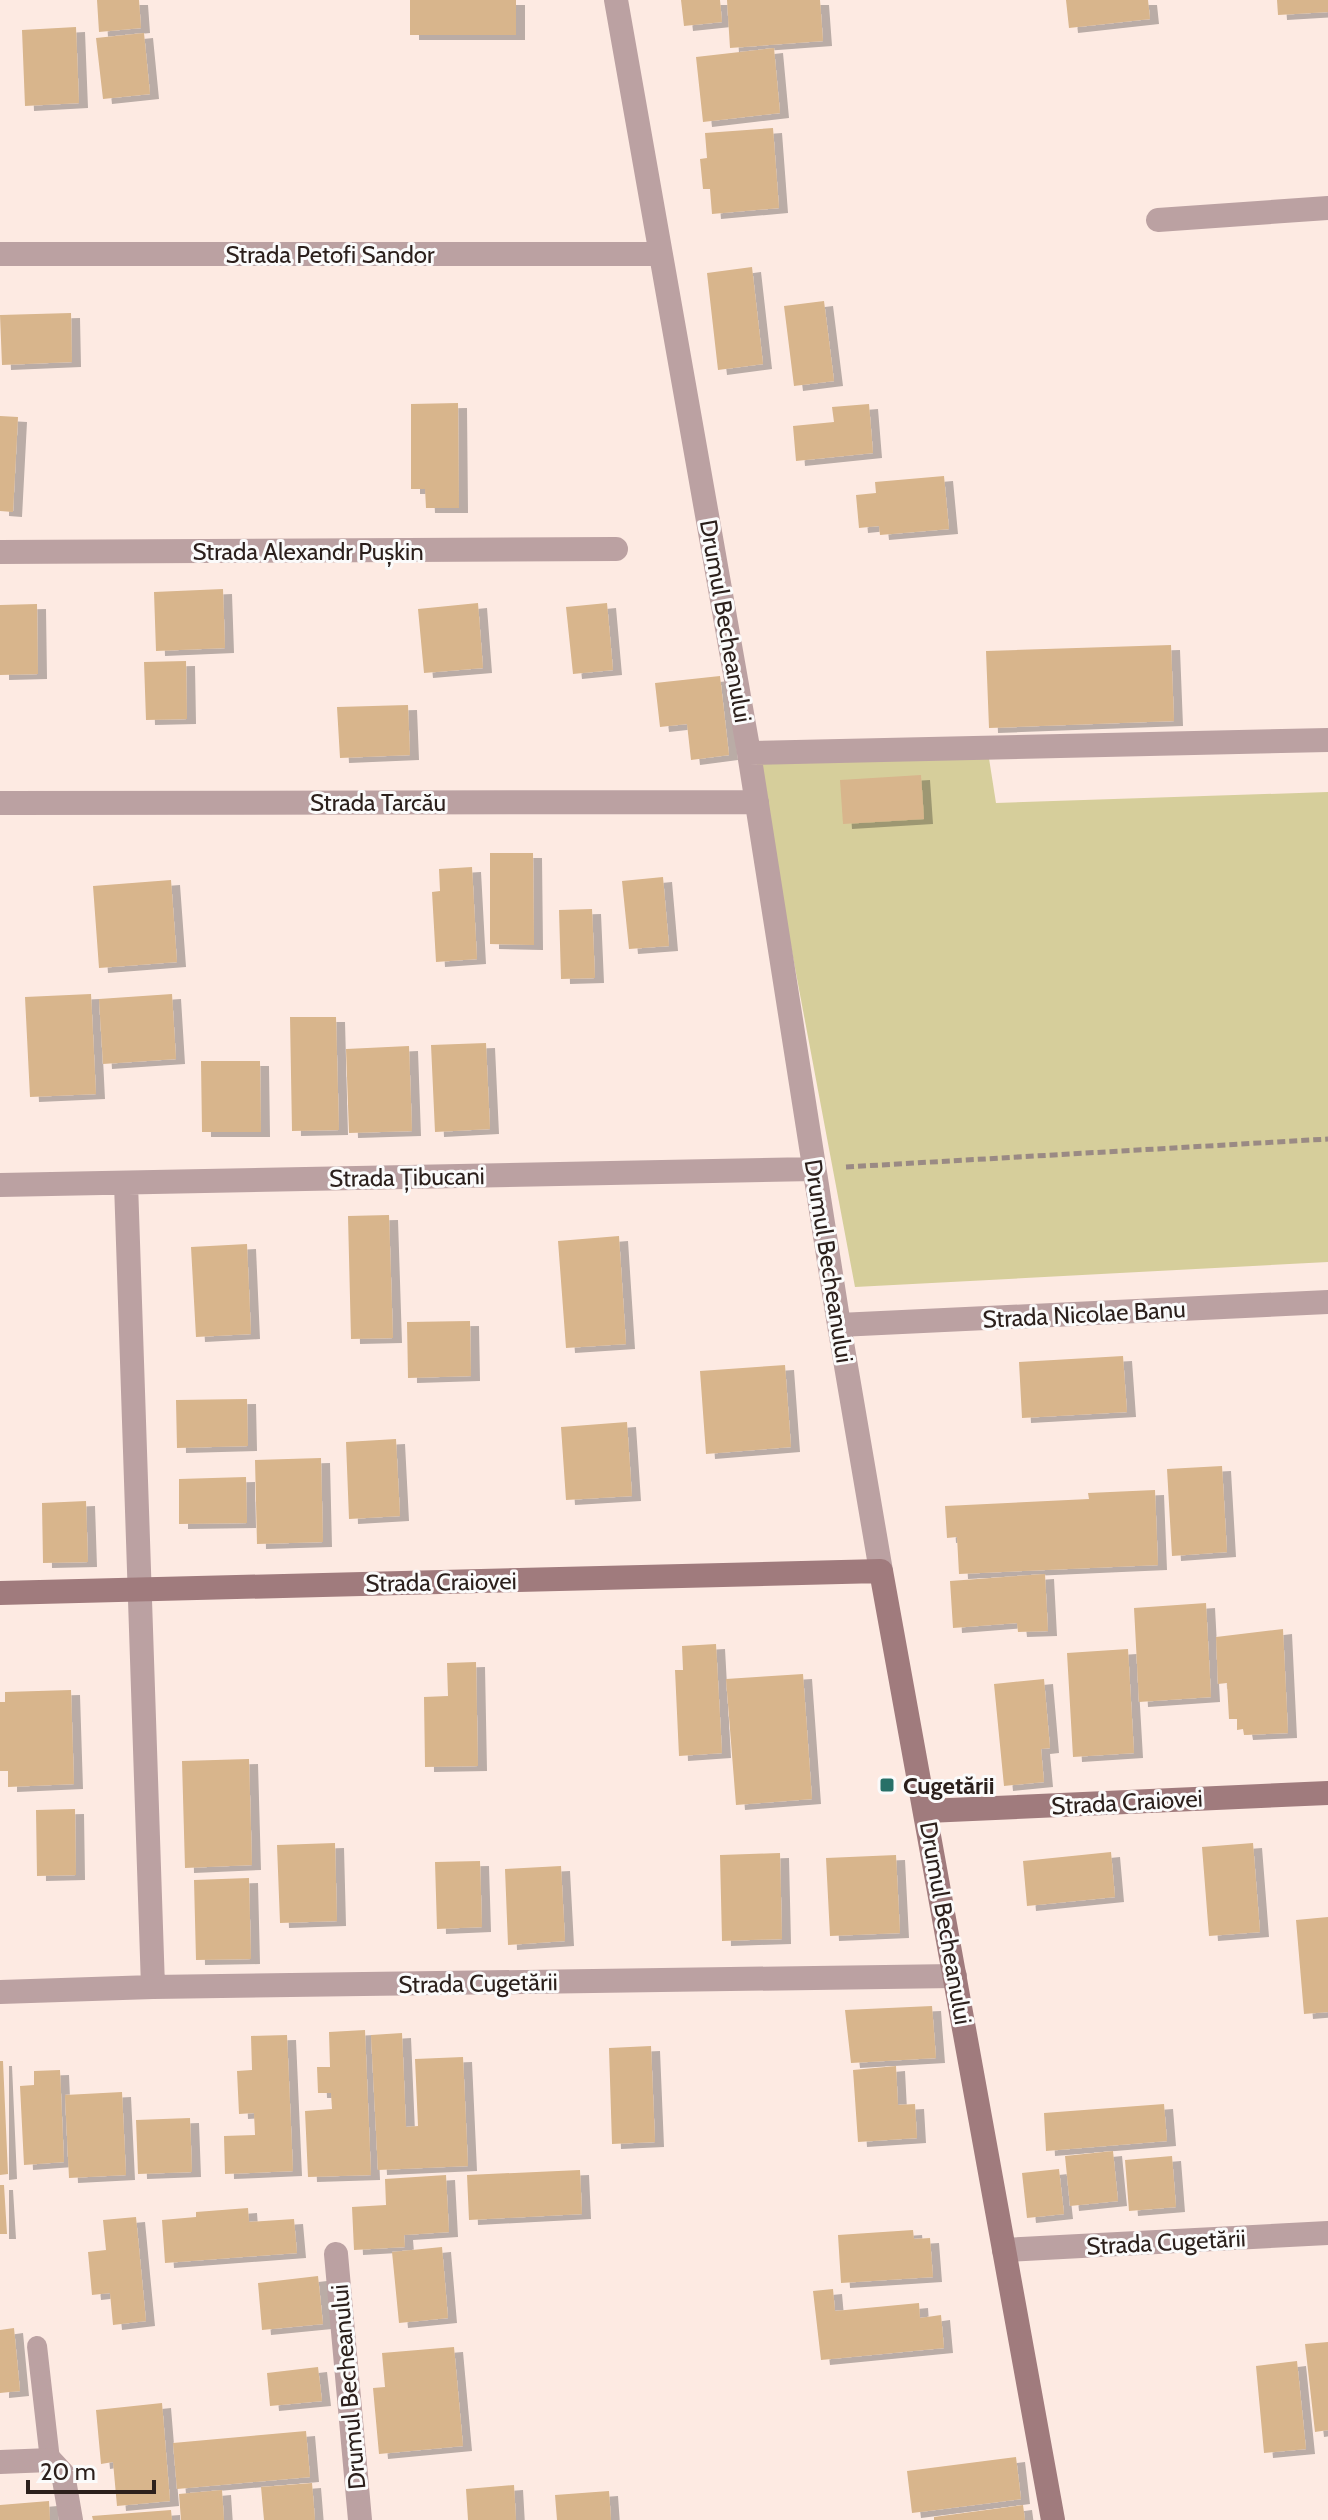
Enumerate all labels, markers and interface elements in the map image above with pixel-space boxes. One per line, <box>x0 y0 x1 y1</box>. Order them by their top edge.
street label: Strada Petofi Sandor <box>225 240 435 269</box>
street label: Drumul Becheanului <box>694 517 758 725</box>
street label: Strada Alexandr Pușkin <box>192 537 424 567</box>
street label: Strada Tarcău <box>310 788 446 817</box>
street label: Drumul Becheanului <box>799 1157 859 1365</box>
street label: Strada Țibucani <box>329 1161 485 1195</box>
street label: Strada Nicolae Banu <box>982 1294 1186 1334</box>
street label: Strada Craiovei <box>365 1566 517 1598</box>
place label: Cugetării <box>903 1771 995 1800</box>
marker: Cugetării <box>878 1776 896 1794</box>
street label: Strada Craiovei <box>1051 1784 1203 1820</box>
street label: Drumul Becheanului <box>914 1819 978 2027</box>
street label: Strada Cugetării <box>398 1967 558 1999</box>
street label: Strada Cugetării <box>1086 2223 1246 2261</box>
street label: Drumul Becheanului <box>325 2283 371 2491</box>
scale bar <box>28 2444 154 2494</box>
text: 20 m <box>40 2457 96 2486</box>

